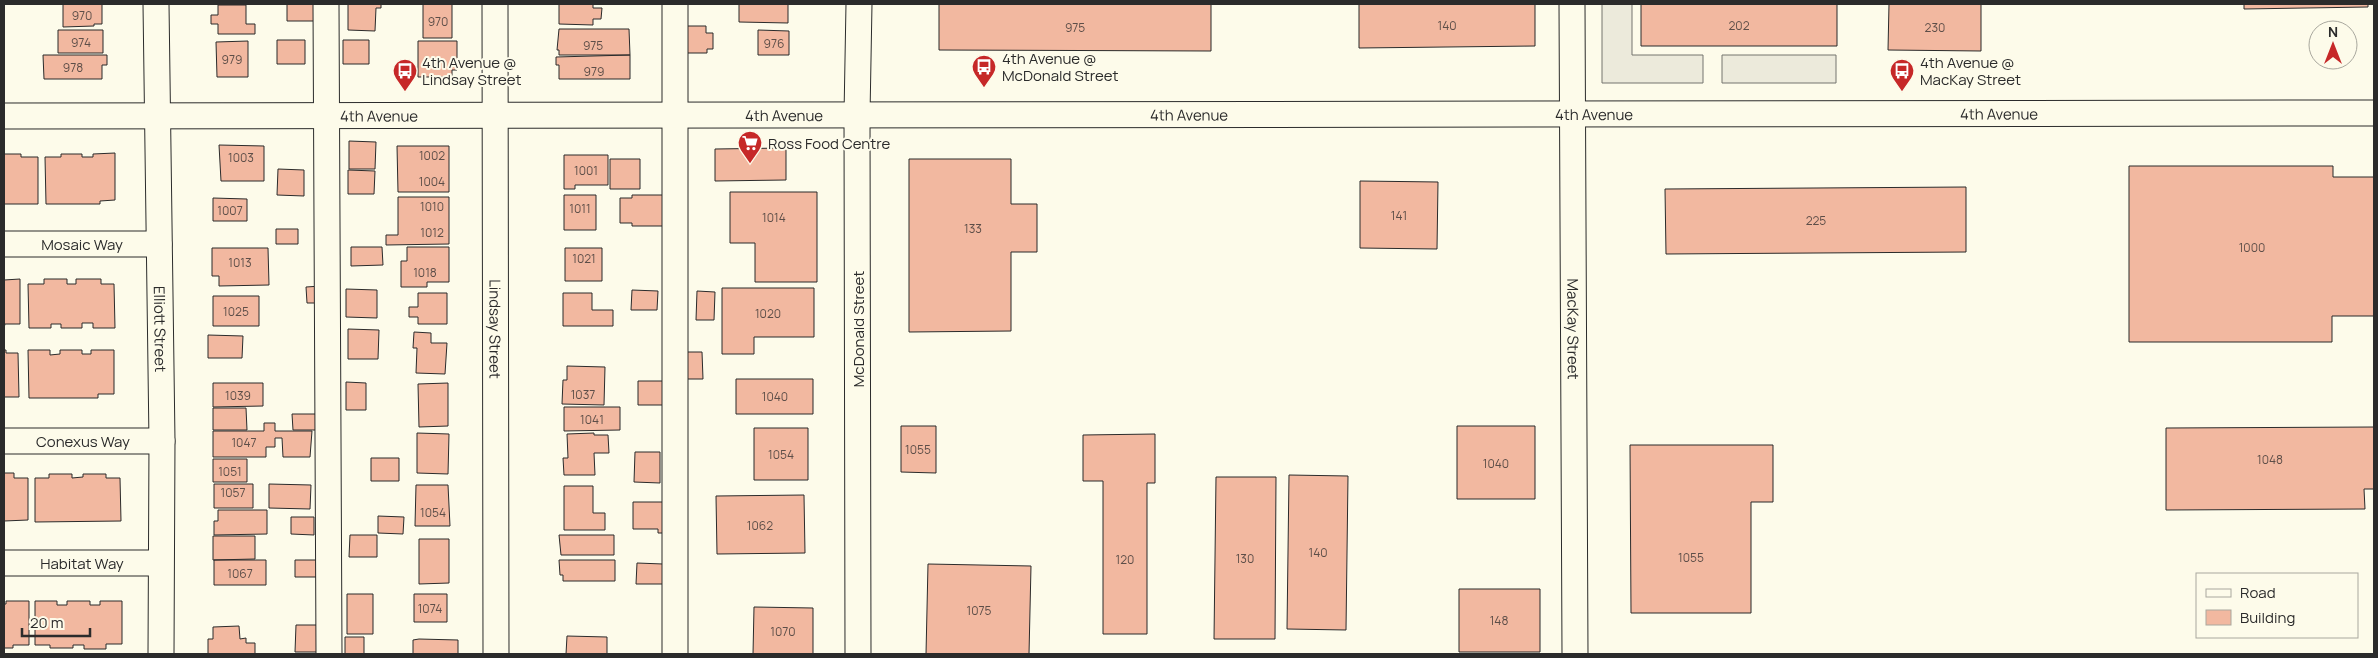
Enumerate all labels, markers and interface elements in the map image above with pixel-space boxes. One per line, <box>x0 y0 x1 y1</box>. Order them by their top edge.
house number: 970 <box>72 7 92 24</box>
house number: 970 <box>428 13 448 30</box>
house number: 140 <box>1437 17 1457 34</box>
house number: 202 <box>1728 17 1750 34</box>
house number: 975 <box>1065 19 1085 36</box>
house number: 230 <box>1925 19 1945 36</box>
north arrow <box>2308 20 2358 70</box>
text: N <box>2328 22 2338 41</box>
house number: 974 <box>71 34 91 51</box>
house number: 976 <box>764 35 784 52</box>
house number: 975 <box>583 37 603 54</box>
place label: 4th Avenue @ McDonald Street <box>1002 48 1119 86</box>
house number: 979 <box>222 51 242 68</box>
place label: 4th Avenue @ Lindsay Street <box>422 52 522 90</box>
place label: 4th Avenue @ MacKay Street <box>1920 52 2021 90</box>
bus stop icon: 4th Avenue @ McDonald Street <box>971 54 997 88</box>
bus stop icon: 4th Avenue @ Lindsay Street <box>392 58 418 92</box>
bus stop icon: 4th Avenue @ MacKay Street <box>1889 58 1915 92</box>
house number: 978 <box>63 59 83 76</box>
house number: 979 <box>584 63 604 80</box>
street label: 4th Avenue <box>1555 103 1633 125</box>
street label: 4th Avenue <box>1960 103 2038 124</box>
street label: 4th Avenue <box>745 104 823 126</box>
street label: 4th Avenue <box>1150 104 1228 125</box>
street label: 4th Avenue <box>340 105 418 126</box>
supermarket icon: Ross Food Centre <box>737 130 763 164</box>
place label: Ross Food Centre <box>768 133 890 154</box>
house number: 1002 <box>419 147 445 164</box>
house number: 1003 <box>228 149 254 166</box>
house number: 1001 <box>574 162 598 179</box>
house number: 1004 <box>419 173 445 190</box>
house number: 1010 <box>420 198 444 215</box>
house number: 1011 <box>569 200 591 217</box>
house number: 1007 <box>217 202 243 219</box>
house number: 141 <box>1391 207 1407 224</box>
house number: 1014 <box>762 209 786 226</box>
house number: 225 <box>1806 212 1826 229</box>
house number: 133 <box>964 220 982 237</box>
house number: 1012 <box>420 224 444 241</box>
street label: Mosaic Way <box>41 234 123 255</box>
house number: 1000 <box>2239 239 2265 256</box>
house number: 1021 <box>572 250 596 267</box>
house number: 1013 <box>228 254 252 271</box>
house number: 1018 <box>413 264 437 281</box>
street label: McDonald Street <box>848 271 869 387</box>
street label: MacKay Street <box>1563 278 1584 380</box>
street label: Lindsay Street <box>485 279 506 379</box>
street label: Elliott Street <box>149 286 172 372</box>
house number: 1025 <box>223 303 249 320</box>
house number: 1020 <box>755 305 781 322</box>
house number: 1037 <box>571 386 595 403</box>
house number: 1039 <box>225 387 251 404</box>
house number: 1040 <box>762 388 788 405</box>
house number: 1041 <box>580 411 604 428</box>
street label: Conexus Way <box>36 431 130 452</box>
house number: 1047 <box>231 434 257 451</box>
house number: 1055 <box>905 441 931 458</box>
house number: 1054 <box>768 446 794 463</box>
house number: 1048 <box>2257 451 2283 468</box>
house number: 1040 <box>1483 455 1509 472</box>
house number: 1051 <box>218 463 242 480</box>
house number: 1057 <box>221 484 245 501</box>
house number: 1054 <box>420 504 446 521</box>
house number: 1062 <box>747 517 773 534</box>
house number: 140 <box>1308 544 1328 561</box>
house number: 1055 <box>1678 549 1704 566</box>
house number: 130 <box>1236 550 1254 567</box>
house number: 120 <box>1116 551 1134 568</box>
street label: Habitat Way <box>40 553 124 574</box>
house number: 1067 <box>227 565 253 582</box>
legend <box>2196 573 2358 638</box>
text: Road <box>2240 582 2276 603</box>
house number: 1074 <box>418 600 442 617</box>
house number: 1075 <box>967 602 992 619</box>
scale bar <box>22 606 90 638</box>
text: Building <box>2240 607 2295 628</box>
text: 20 m <box>30 612 63 633</box>
house number: 148 <box>1490 612 1508 629</box>
house number: 1070 <box>770 623 796 640</box>

